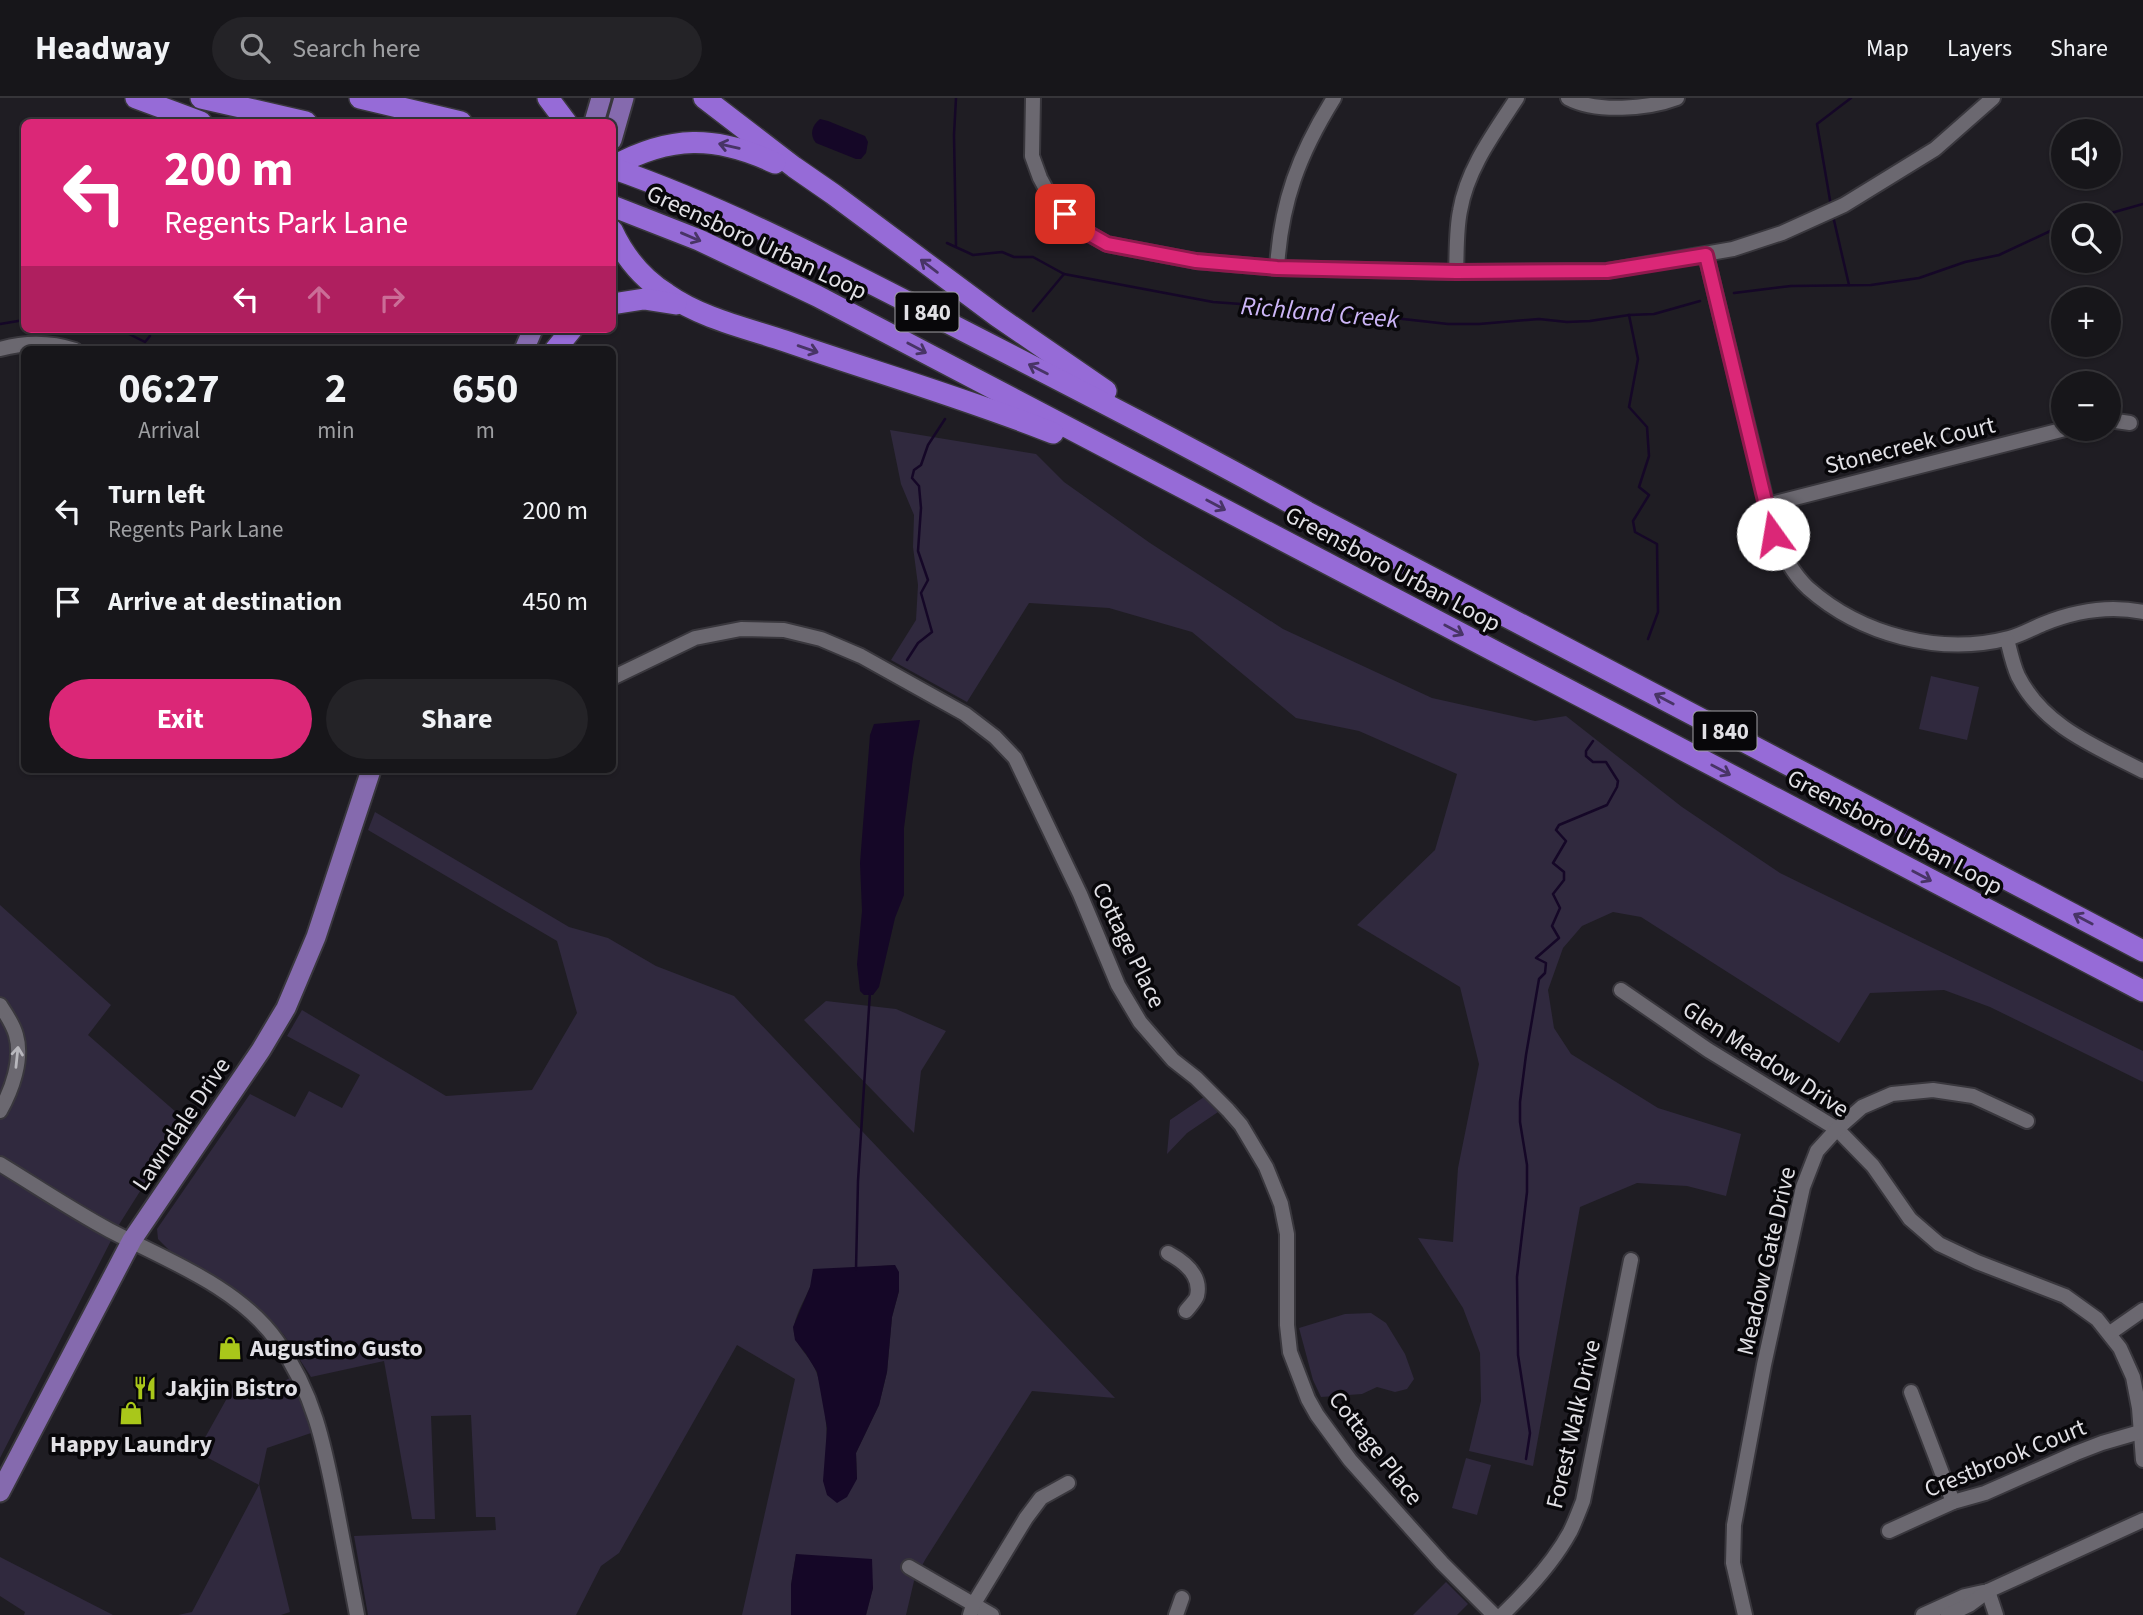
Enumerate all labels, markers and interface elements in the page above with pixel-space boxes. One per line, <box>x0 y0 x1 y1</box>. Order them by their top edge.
search box <box>212 17 702 80</box>
text: Headway <box>35 25 170 72</box>
icon: search <box>236 29 274 67</box>
text: Search here <box>292 30 420 67</box>
text: Map <box>1866 31 1909 66</box>
text: Layers <box>1947 31 2012 66</box>
text: Share <box>2050 31 2108 66</box>
map controls <box>2051 119 2121 441</box>
button: sound <box>2051 119 2121 189</box>
text: 200 m <box>164 135 293 205</box>
one-way arrow <box>718 139 741 152</box>
icon: left <box>49 147 140 238</box>
street label: Greensboro Urban Loop <box>641 176 873 309</box>
pin <box>1035 184 1095 244</box>
icon: arrive <box>1046 195 1084 233</box>
text: Regents Park Lane <box>164 200 408 246</box>
button: search <box>2051 203 2121 273</box>
one-way arrow <box>680 231 702 244</box>
one-way arrow <box>920 258 939 273</box>
icon: left <box>227 280 265 318</box>
icon: ahead <box>300 280 338 318</box>
icon: right <box>373 280 411 318</box>
water label: Richland Creek <box>1239 287 1401 338</box>
button: + <box>2051 287 2121 357</box>
road number: I 840 <box>895 293 958 332</box>
one-way arrow <box>906 342 927 356</box>
one-way arrow <box>796 344 818 356</box>
text: 06:27 <box>118 359 220 419</box>
text: 2 <box>325 359 347 419</box>
text: 650 <box>452 359 519 419</box>
one-way arrow <box>1028 362 1049 376</box>
button: − <box>2051 371 2121 441</box>
street label: Stonecreek Court <box>1822 407 1999 483</box>
text: Arrival <box>138 414 200 447</box>
text: min <box>317 414 355 447</box>
text: m <box>476 414 495 447</box>
text: Turn left <box>108 476 205 513</box>
icon: left <box>49 492 87 530</box>
text: 200 m <box>522 492 588 529</box>
position arrow <box>1736 497 1810 571</box>
street label: Greensboro Urban Loop <box>1279 498 1507 641</box>
one-way arrow <box>1205 499 1226 513</box>
text: Regents Park Lane <box>108 513 283 546</box>
icon: arrive <box>49 583 87 621</box>
text: Arrive at destination <box>108 583 342 620</box>
text: 450 m <box>522 583 588 620</box>
one-way arrow <box>1444 624 1464 638</box>
button: Exit <box>49 679 312 759</box>
button: Share <box>326 679 588 759</box>
one-way arrow <box>1654 692 1675 706</box>
road number: I 840 <box>1694 712 1756 750</box>
street label: Greensboro Urban Loop <box>1781 761 2009 904</box>
one-way arrow <box>1710 764 1731 777</box>
one-way arrow <box>1912 869 1932 883</box>
street label: Cottage Place <box>1083 876 1174 1014</box>
one-way arrow <box>2073 912 2093 926</box>
street label: Glen Meadow Drive <box>1676 992 1856 1126</box>
one-way arrow <box>10 1046 23 1069</box>
street label: Lawndale Drive <box>124 1050 239 1198</box>
street label: Meadow Gate Drive <box>1728 1163 1805 1359</box>
place label: Augustino Gusto <box>249 1331 423 1366</box>
shop icon: Augustino Gusto <box>216 1334 244 1362</box>
street label: Forest Walk Drive <box>1537 1336 1610 1512</box>
place label: Jakjin Bistro <box>165 1371 298 1406</box>
restaurant icon: Jakjin Bistro <box>131 1374 159 1402</box>
street label: Cottage Place <box>1320 1384 1431 1513</box>
shop icon: Happy Laundry <box>117 1399 145 1427</box>
street label: Crestbrook Court <box>1919 1410 2091 1507</box>
place label: Happy Laundry <box>50 1427 212 1462</box>

